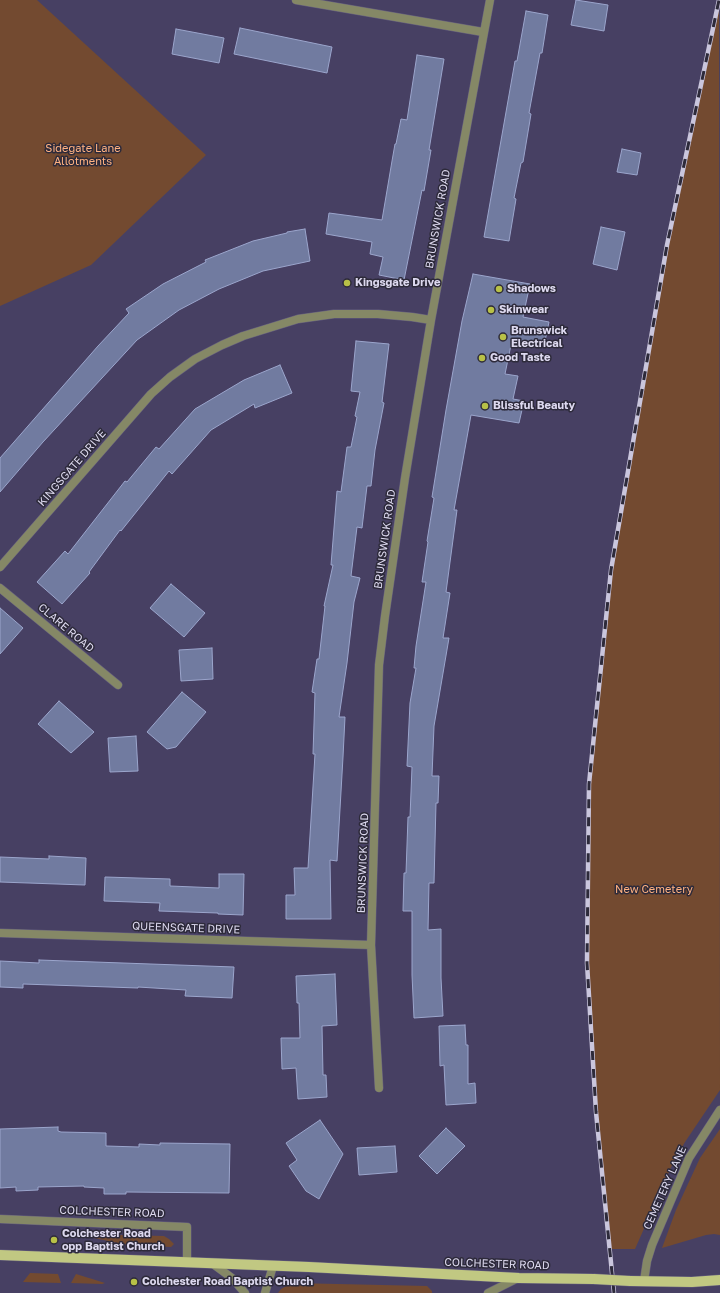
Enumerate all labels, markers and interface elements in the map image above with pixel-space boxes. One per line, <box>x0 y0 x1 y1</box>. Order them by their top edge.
park label: Sidegate Lane Allotments <box>45 142 121 168</box>
street label: BRUNSWICK ROAD <box>423 168 453 270</box>
place label: Kingsgate Drive <box>355 276 440 290</box>
marker: Kingsgate Drive <box>342 278 352 288</box>
place label: Shadows <box>507 282 556 296</box>
marker: Shadows <box>494 284 504 294</box>
place label: Skinwear <box>499 303 549 317</box>
marker: Skinwear <box>486 305 496 315</box>
place label: Brunswick Electrical <box>511 324 567 350</box>
marker: Brunswick Electrical <box>498 332 508 342</box>
place label: Good Taste <box>490 351 550 365</box>
marker: Good Taste <box>477 353 487 363</box>
place label: Blissful Beauty <box>493 399 575 413</box>
marker: Blissful Beauty <box>480 401 490 411</box>
street label: KINGSGATE DRIVE <box>35 427 109 509</box>
street label: BRUNSWICK ROAD <box>371 488 399 590</box>
street label: CLARE ROAD <box>35 601 97 655</box>
street label: BRUNSWICK ROAD <box>355 813 371 913</box>
park label: New Cemetery <box>615 883 693 897</box>
street label: QUEENSGATE DRIVE <box>132 920 240 936</box>
street label: CEMETERY LANE <box>641 1144 689 1232</box>
street label: COLCHESTER ROAD <box>59 1204 165 1220</box>
place label: Colchester Road opp Baptist Church <box>62 1227 165 1253</box>
marker: Colchester Road opp Baptist Church <box>49 1235 59 1245</box>
street label: COLCHESTER ROAD <box>444 1256 550 1272</box>
place label: Colchester Road Baptist Church <box>142 1275 313 1289</box>
marker: Colchester Road Baptist Church <box>129 1277 139 1287</box>

